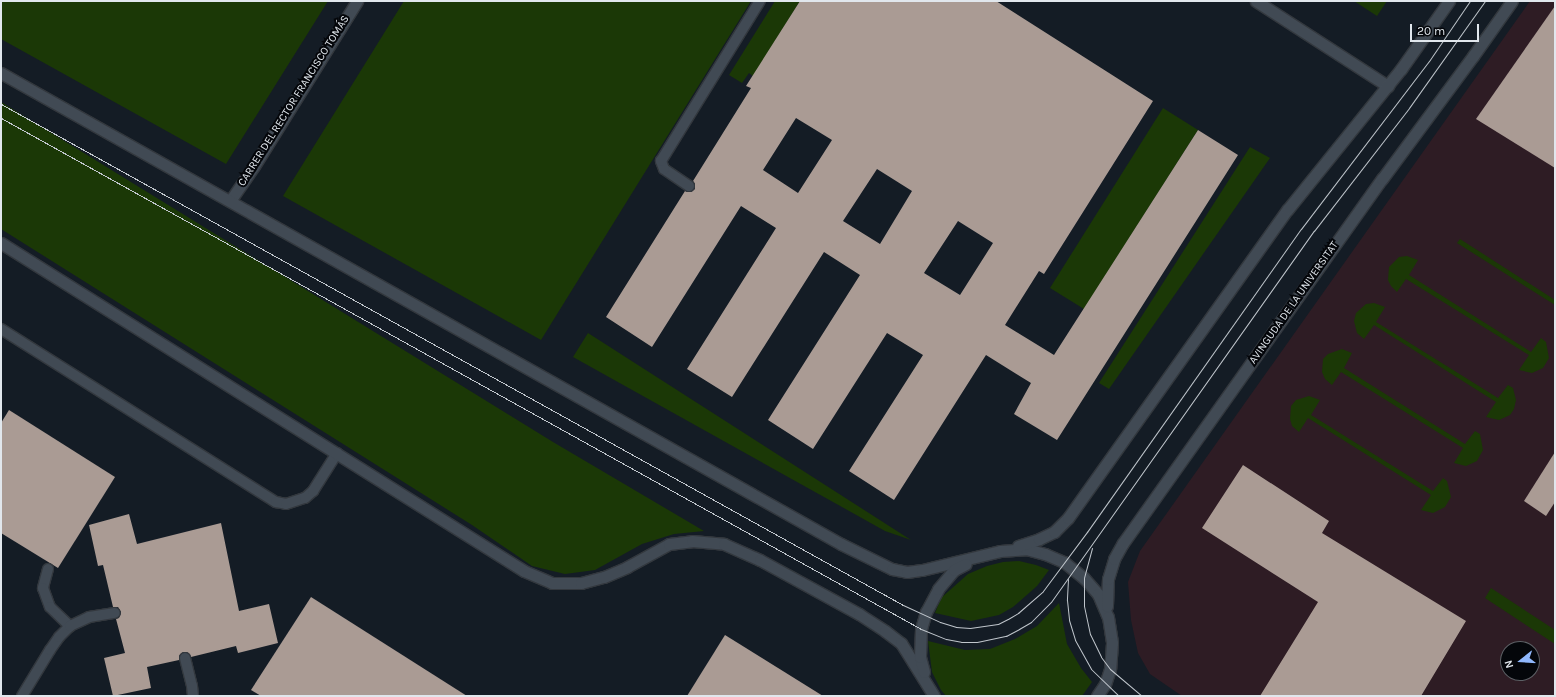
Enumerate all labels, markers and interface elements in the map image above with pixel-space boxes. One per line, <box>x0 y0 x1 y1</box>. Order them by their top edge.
street label: CARRER DEL RECTOR FRANCISCO TOMÁS <box>236 13 352 189</box>
scale bar <box>1412 16 1481 42</box>
text: 20 m <box>1417 24 1445 38</box>
street label: AVINGUDA DE LA UNIVERSITAT <box>1247 239 1341 367</box>
north arrow <box>1500 641 1540 681</box>
text: N <box>1502 659 1516 670</box>

